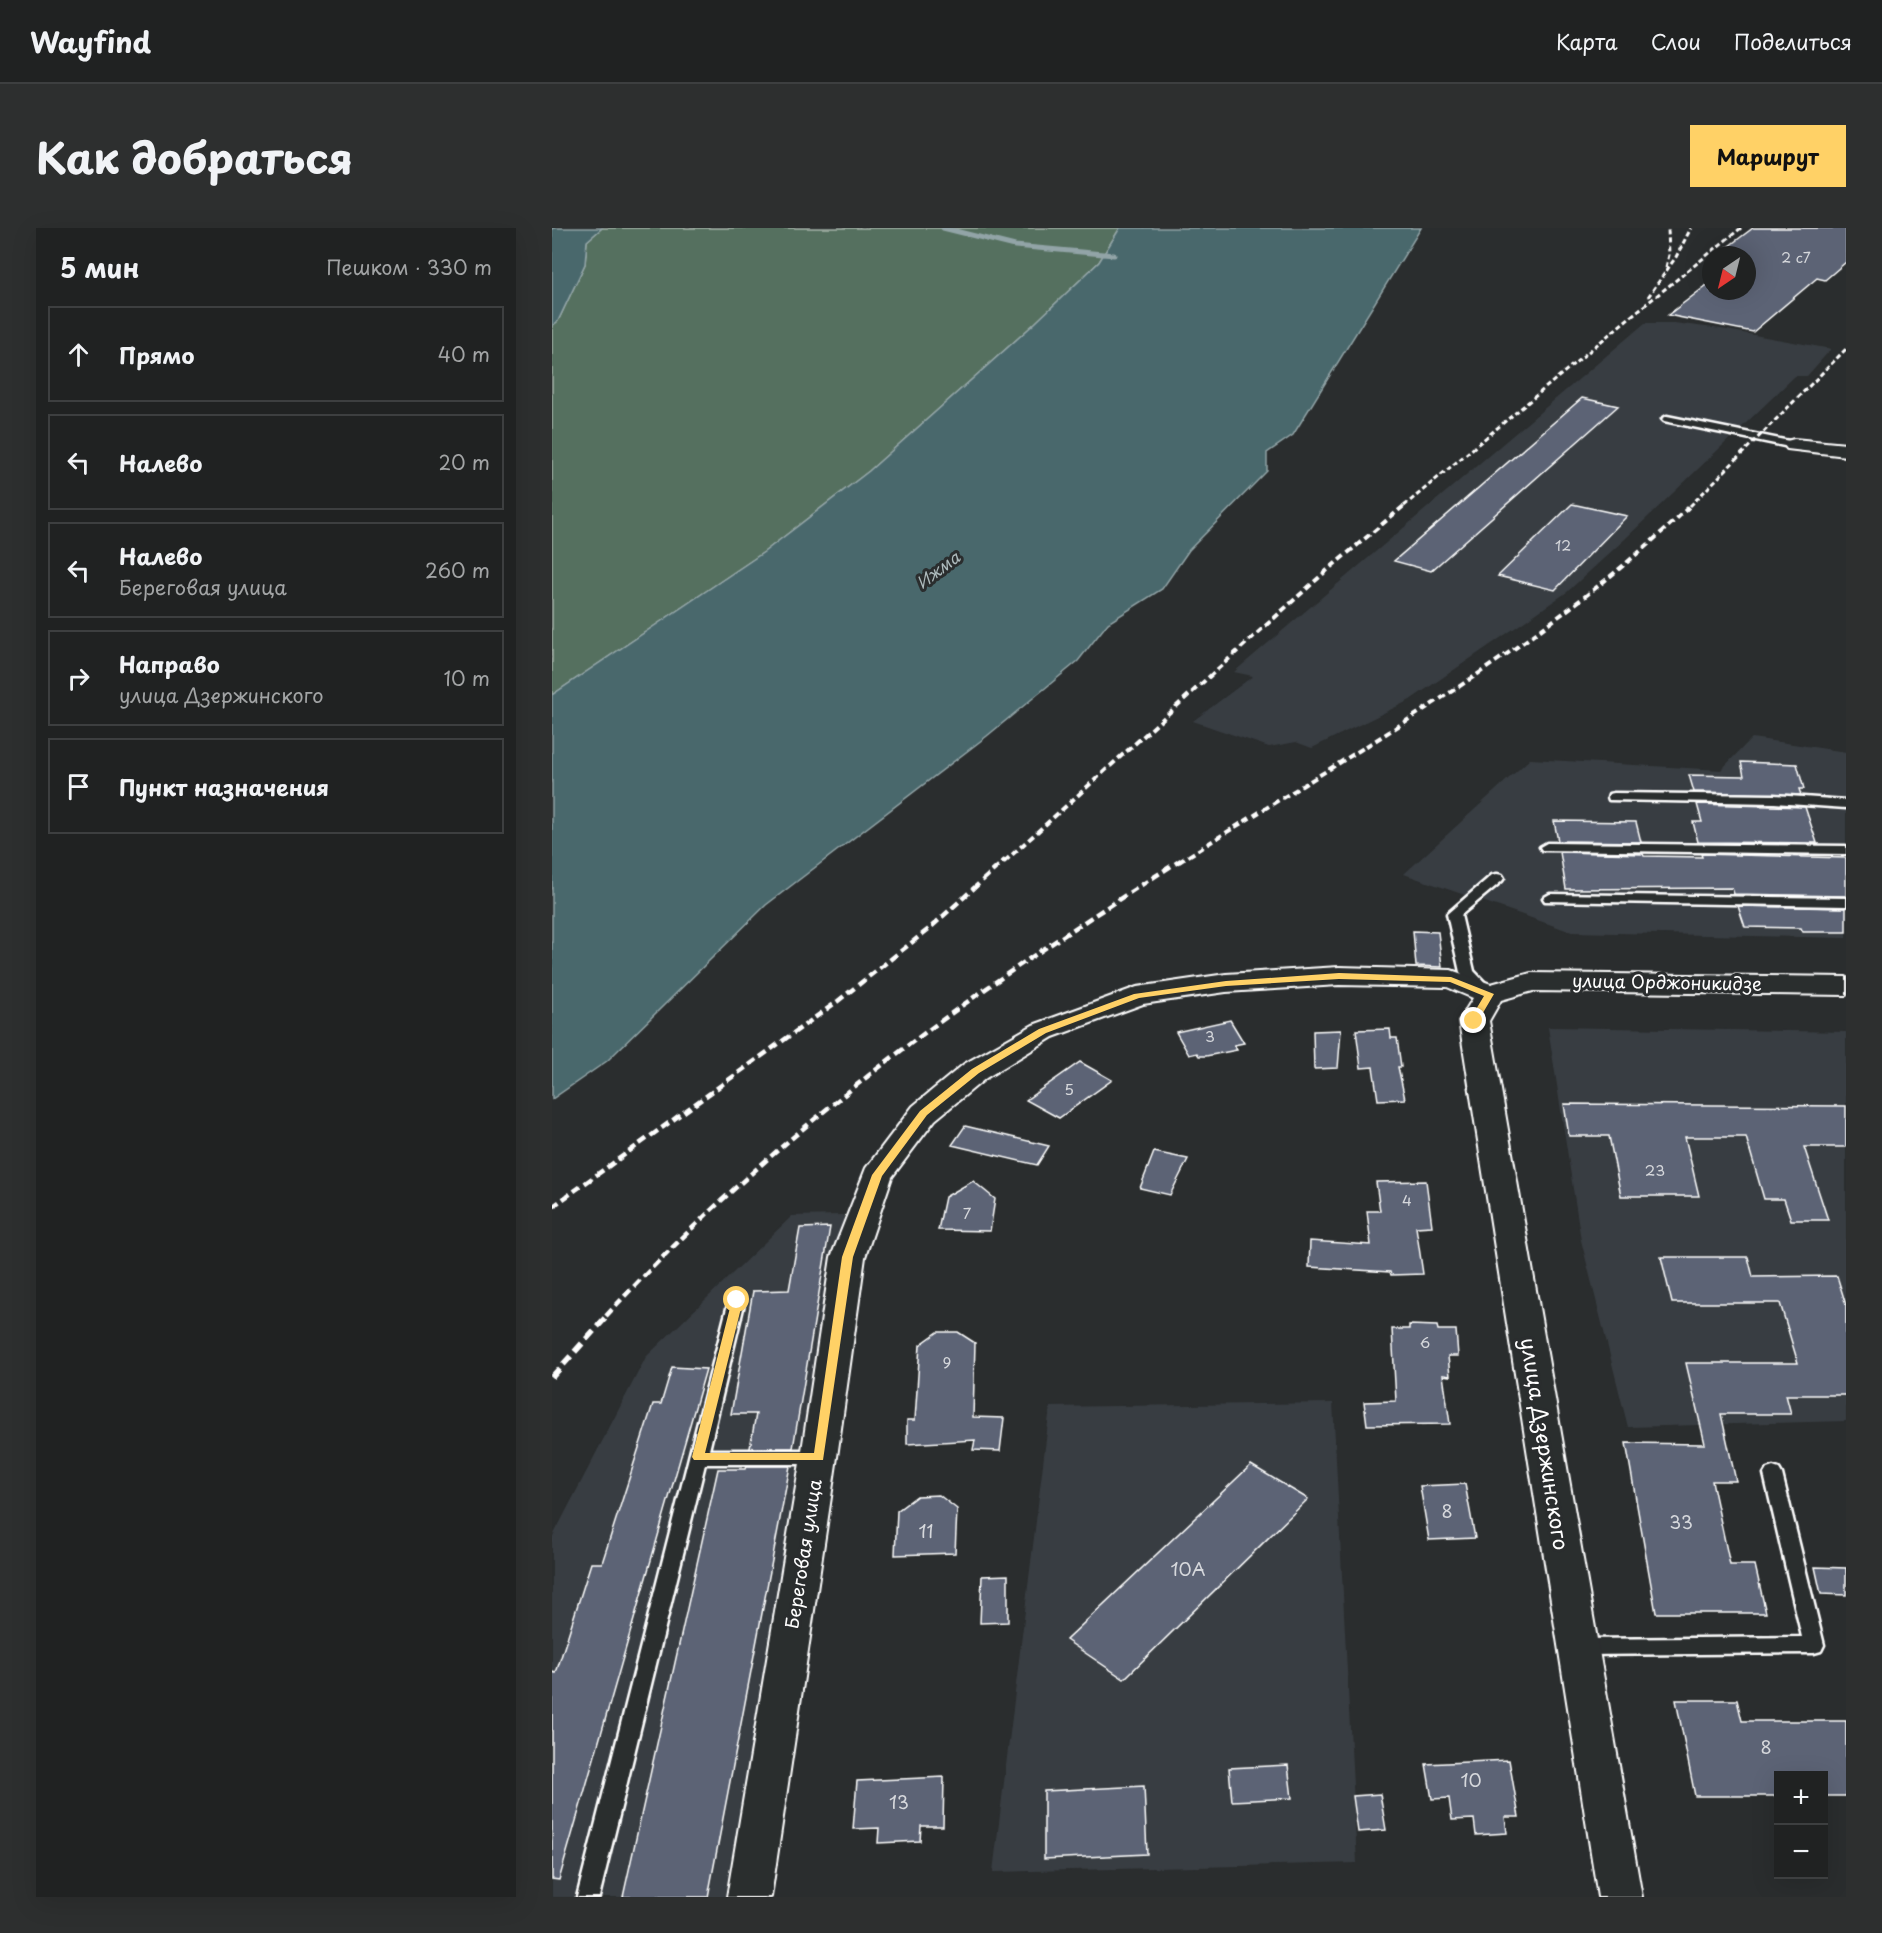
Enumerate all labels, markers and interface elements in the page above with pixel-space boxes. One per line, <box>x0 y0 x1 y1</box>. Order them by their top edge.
text: Wayfind <box>30 20 151 63</box>
text: Карта <box>1556 25 1618 57</box>
text: Слои <box>1651 25 1701 57</box>
text: Поделиться <box>1734 25 1852 57</box>
text: Как добраться <box>36 125 353 188</box>
button: Маршрут <box>1690 125 1846 187</box>
north arrow <box>1702 246 1756 300</box>
house number: 2 с7 <box>1781 247 1811 268</box>
text: 5 мин <box>60 248 139 287</box>
text: Пешком · 330 m <box>326 252 492 282</box>
icon: ahead <box>62 338 95 371</box>
text: Прямо <box>119 338 194 371</box>
text: 40 m <box>438 339 490 369</box>
icon: left <box>62 446 95 479</box>
text: Налево <box>119 446 202 479</box>
text: 20 m <box>438 447 490 477</box>
house number: 12 <box>1555 535 1571 556</box>
text: Налево <box>119 539 202 572</box>
water label: Ижма <box>910 544 965 594</box>
icon: left <box>62 554 95 587</box>
text: 260 m <box>425 555 490 585</box>
text: Береговая улица <box>119 572 287 602</box>
text: Направо <box>119 647 220 680</box>
icon: right <box>62 662 95 695</box>
text: 10 m <box>443 663 490 693</box>
text: улица Дзержинского <box>119 680 324 710</box>
icon: arrive <box>62 770 95 803</box>
text: Пункт назначения <box>119 770 329 803</box>
street label: улица Орджоникидзе <box>1572 966 1762 997</box>
route end <box>1460 1007 1486 1033</box>
house number: 3 <box>1205 1024 1215 1047</box>
house number: 5 <box>1064 1077 1074 1100</box>
house number: 23 <box>1645 1158 1665 1181</box>
house number: 4 <box>1402 1188 1412 1211</box>
house number: 7 <box>963 1201 972 1224</box>
route start <box>723 1286 749 1312</box>
house number: 6 <box>1420 1330 1430 1353</box>
street label: улица Дзержинского <box>1513 1335 1579 1552</box>
house number: 9 <box>943 1350 951 1373</box>
street label: Береговая улица <box>777 1476 828 1630</box>
house number: 8 <box>1441 1497 1453 1524</box>
house number: 33 <box>1669 1508 1693 1535</box>
house number: 11 <box>918 1517 934 1544</box>
house number: 10А <box>1170 1555 1206 1582</box>
house number: 8 <box>1760 1733 1772 1760</box>
house number: 10 <box>1460 1766 1482 1793</box>
map controls <box>1774 1771 1828 1879</box>
button: + <box>1774 1771 1828 1825</box>
house number: 13 <box>889 1788 909 1815</box>
button: − <box>1774 1825 1828 1879</box>

